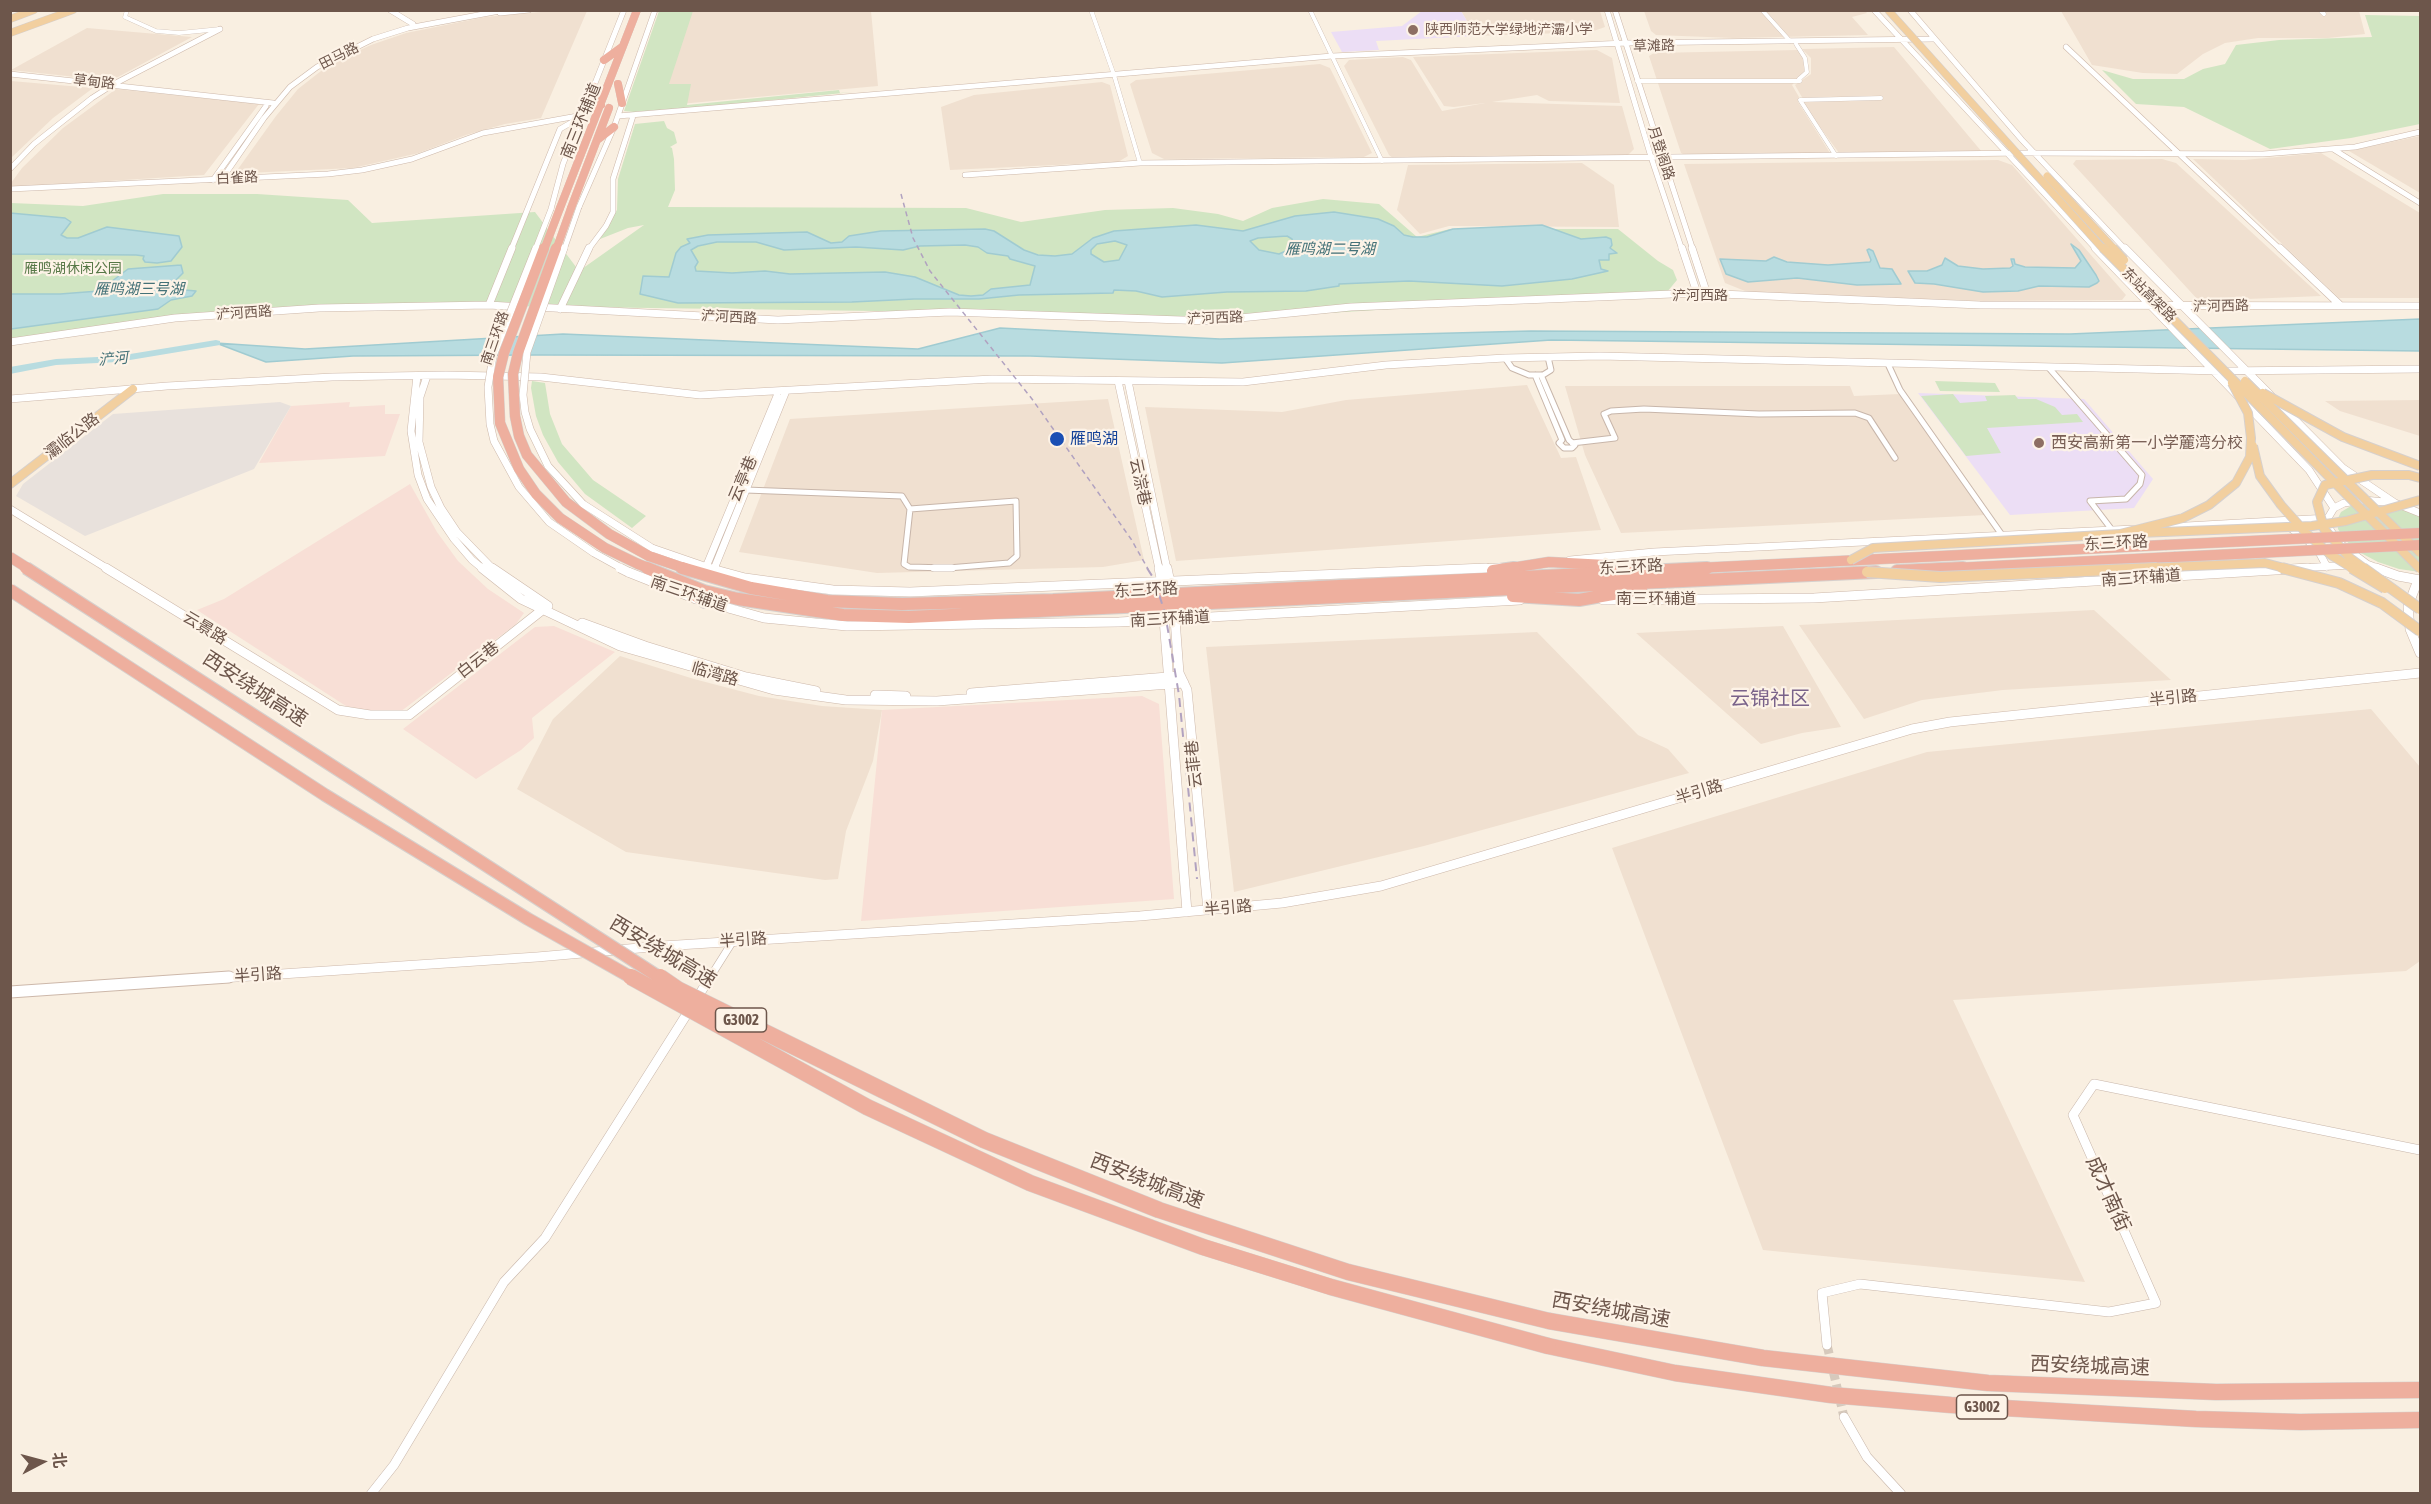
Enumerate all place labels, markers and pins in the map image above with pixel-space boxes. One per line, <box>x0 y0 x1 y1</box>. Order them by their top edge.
place label: 陕西师范大学绿地浐灞小学 <box>1425 22 1593 38</box>
marker: 陕西师范大学绿地浐灞小学 <box>1406 23 1420 37</box>
place label: 雁鸣湖 <box>1070 429 1118 449</box>
marker: 雁鸣湖 <box>1048 430 1066 448</box>
place label: 西安高新第一小学麓湾分校 <box>2051 433 2243 453</box>
marker: 西安高新第一小学麓湾分校 <box>2032 436 2046 450</box>

